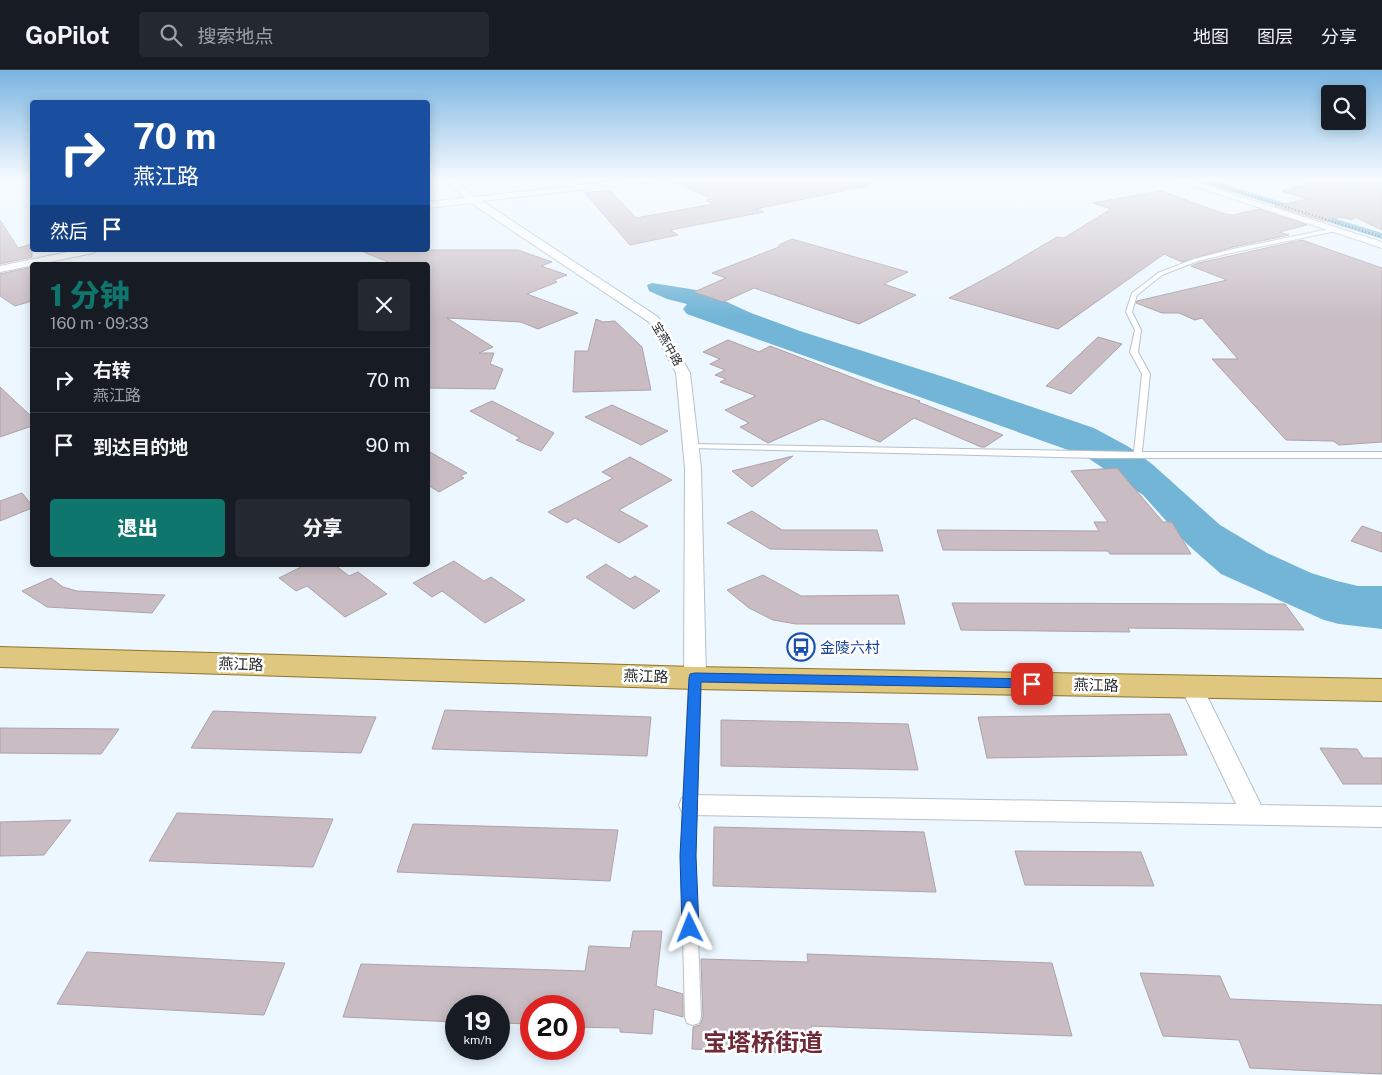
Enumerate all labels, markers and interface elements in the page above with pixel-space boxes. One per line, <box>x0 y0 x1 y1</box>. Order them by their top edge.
search box <box>139 12 489 57</box>
text: GoPilot <box>25 21 109 49</box>
icon: search <box>157 21 185 49</box>
text: 搜索地点 <box>197 25 273 47</box>
text: 地图 <box>1193 26 1229 47</box>
text: 图层 <box>1257 26 1293 47</box>
text: 分享 <box>1321 26 1357 47</box>
map controls <box>1321 85 1366 130</box>
button: search <box>1321 85 1366 130</box>
text: 70 m <box>133 116 216 157</box>
icon: right <box>50 120 115 185</box>
text: 燕江路 <box>133 163 199 189</box>
icon: arrive <box>98 215 126 243</box>
text: 然后 <box>50 220 88 242</box>
text: 1 分钟 <box>50 277 130 313</box>
button: close <box>358 279 410 331</box>
text: 160 m · 09:33 <box>50 314 149 333</box>
street label: 宝燕中路 <box>649 320 685 368</box>
text: 右转 <box>93 359 131 381</box>
icon: right <box>50 366 78 394</box>
text: 70 m <box>366 369 410 391</box>
text: 燕江路 <box>93 386 141 405</box>
icon: arrive <box>50 431 78 459</box>
text: 90 m <box>366 434 410 456</box>
text: 到达目的地 <box>93 436 188 458</box>
button: 退出 <box>50 499 225 557</box>
button: 分享 <box>235 499 410 557</box>
bus stop icon: 金陵六村 <box>786 632 816 662</box>
place label: 金陵六村 <box>820 639 880 656</box>
street label: 燕江路 <box>218 655 264 673</box>
pin <box>1011 663 1053 705</box>
street label: 燕江路 <box>623 667 669 685</box>
icon: arrive <box>1018 670 1046 698</box>
street label: 燕江路 <box>1073 676 1119 694</box>
position arrow <box>663 901 715 953</box>
speed limit sign: 20 <box>520 995 585 1060</box>
text: 19 <box>464 1006 491 1036</box>
district label: 宝塔桥街道 <box>703 1028 823 1056</box>
text: km/h <box>463 1033 492 1047</box>

